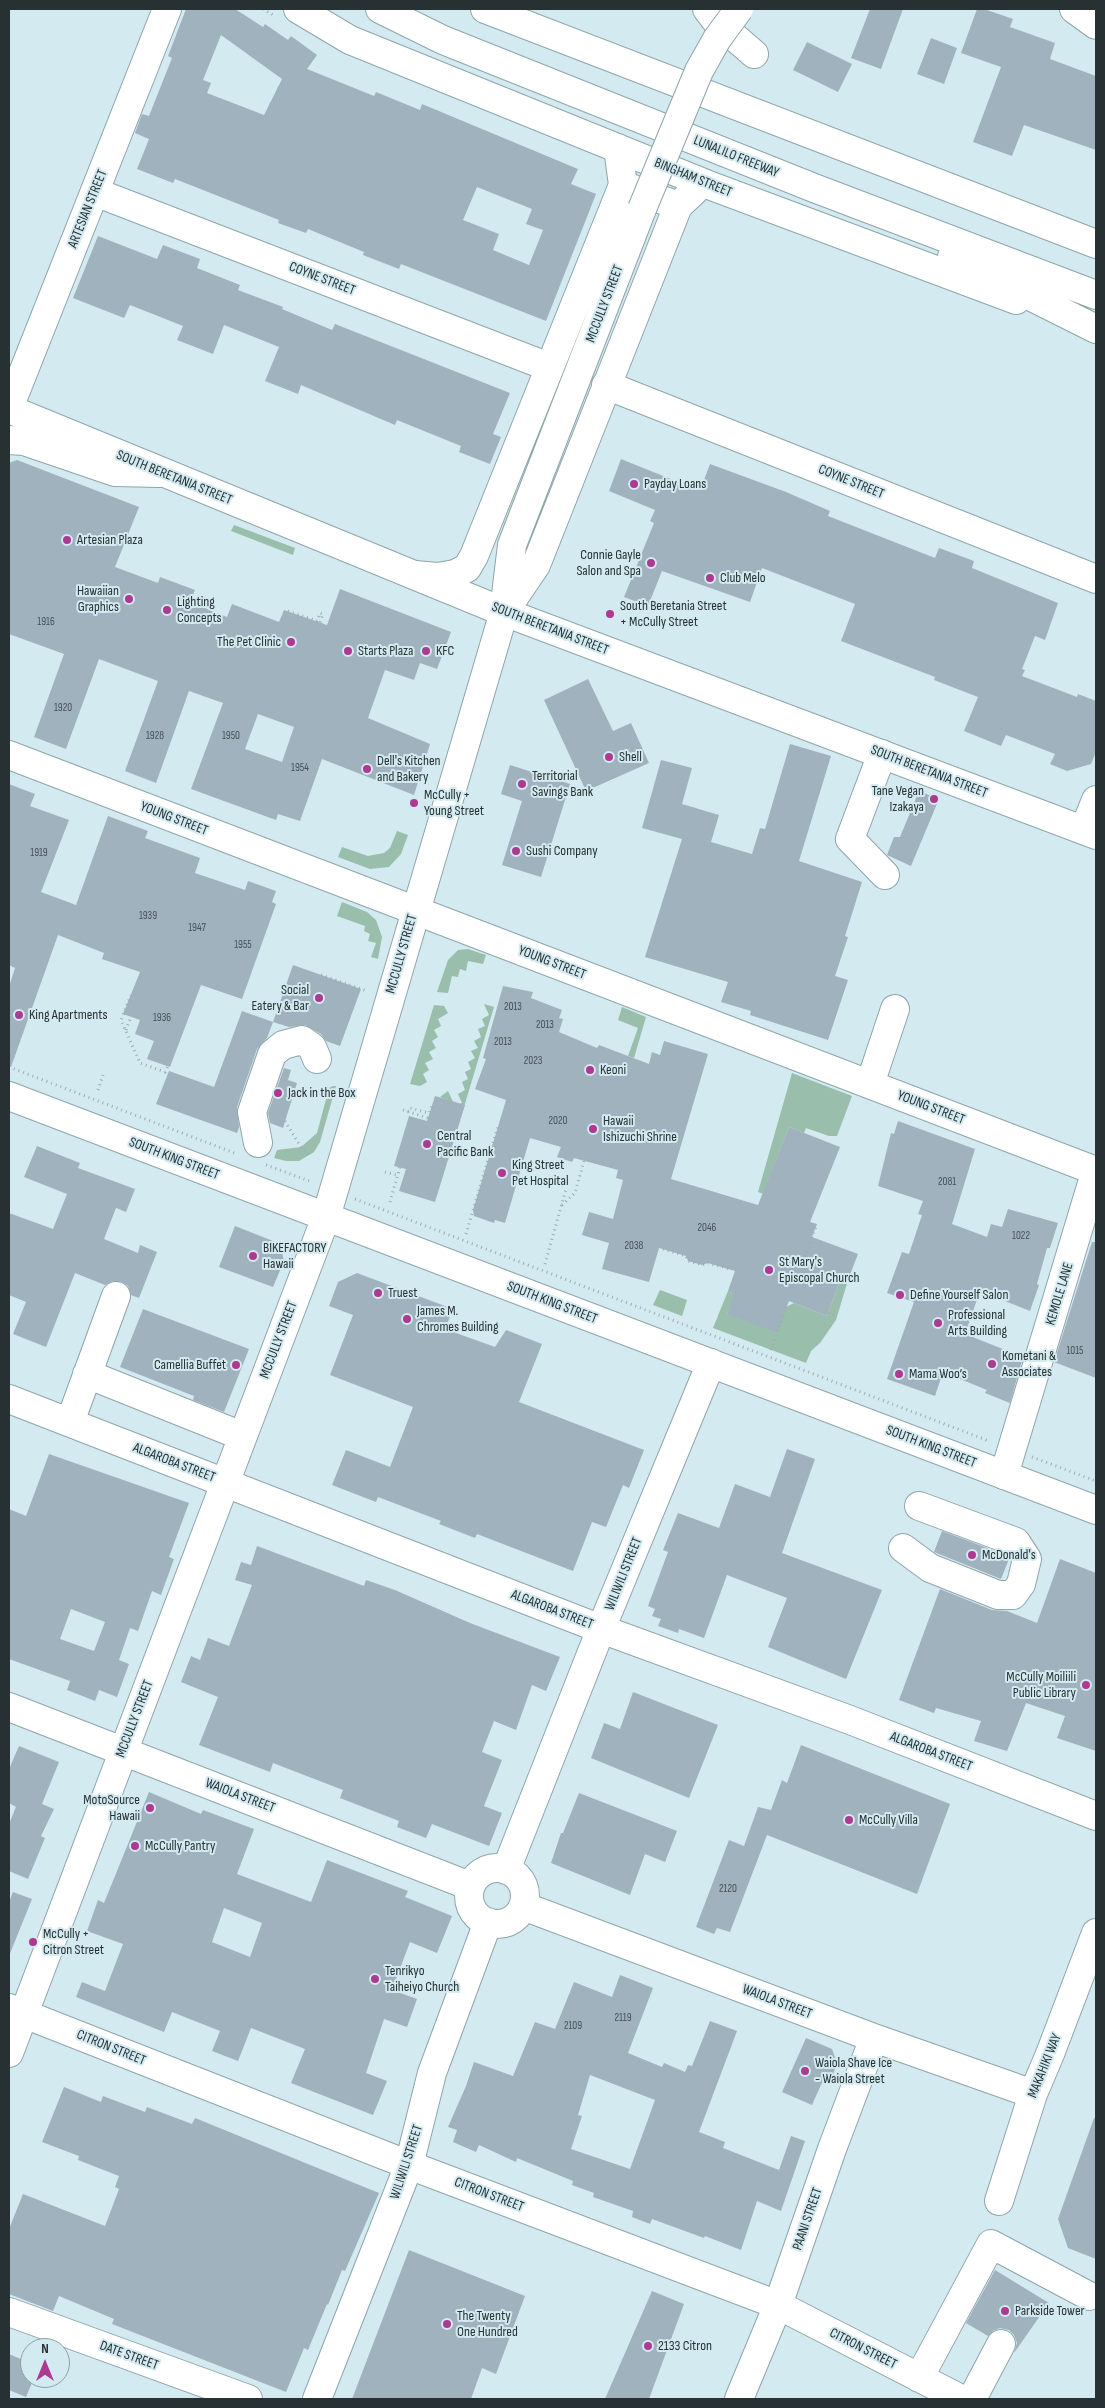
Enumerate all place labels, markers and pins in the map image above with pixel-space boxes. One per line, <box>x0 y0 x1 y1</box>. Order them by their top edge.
place label: Payday Loans <box>644 476 706 492</box>
marker: Payday Loans <box>628 478 640 490</box>
place label: Artesian Plaza <box>77 532 143 548</box>
marker: Artesian Plaza <box>61 534 73 546</box>
place label: Connie Gayle Salon and Spa <box>576 547 641 580</box>
marker: Connie Gayle Salon and Spa <box>645 557 657 569</box>
place label: Club Melo <box>720 570 766 586</box>
marker: Club Melo <box>704 572 716 584</box>
place label: Hawaiian Graphics <box>77 583 119 616</box>
marker: Hawaiian Graphics <box>123 593 135 605</box>
place label: Lighting Concepts <box>177 594 222 626</box>
place label: South Beretania Street + McCully Street <box>620 598 727 630</box>
marker: Lighting Concepts <box>161 604 173 616</box>
marker: South Beretania Street + McCully Street <box>604 608 616 620</box>
place label: The Pet Clinic <box>217 634 281 650</box>
marker: The Pet Clinic <box>285 636 297 648</box>
place label: Starts Plaza <box>358 643 414 659</box>
place label: KFC <box>436 643 454 659</box>
marker: Starts Plaza <box>342 645 354 657</box>
marker: KFC <box>420 645 432 657</box>
place label: Shell <box>619 749 642 765</box>
marker: Shell <box>603 751 615 763</box>
place label: Dell's Kitchen and Bakery <box>377 753 441 786</box>
marker: Dell's Kitchen and Bakery <box>361 763 373 775</box>
place label: Territorial Savings Bank <box>532 768 593 800</box>
marker: Territorial Savings Bank <box>516 778 528 790</box>
place label: Tane Vegan Izakaya <box>872 783 924 816</box>
place label: McCully + Young Street <box>424 787 484 820</box>
marker: Tane Vegan Izakaya <box>928 793 940 805</box>
marker: McCully + Young Street <box>408 797 420 809</box>
place label: Sushi Company <box>526 843 598 859</box>
marker: Sushi Company <box>510 845 522 857</box>
place label: Social Eatery & Bar <box>252 982 309 1014</box>
marker: Social Eatery & Bar <box>313 992 325 1004</box>
place label: King Apartments <box>29 1007 108 1023</box>
marker: King Apartments <box>13 1009 25 1021</box>
place label: Keoni <box>600 1062 626 1078</box>
marker: Keoni <box>584 1064 596 1076</box>
place label: Jack in the Box <box>288 1085 356 1101</box>
marker: Jack in the Box <box>272 1087 284 1099</box>
place label: Hawaii Ishizuchi Shrine <box>603 1113 677 1146</box>
marker: Hawaii Ishizuchi Shrine <box>587 1123 599 1135</box>
place label: Central Pacific Bank <box>437 1128 493 1160</box>
marker: Central Pacific Bank <box>421 1138 433 1150</box>
place label: King Street Pet Hospital <box>512 1157 569 1190</box>
marker: King Street Pet Hospital <box>496 1167 508 1179</box>
place label: BIKEFACTORY Hawaii <box>263 1240 326 1272</box>
marker: BIKEFACTORY Hawaii <box>247 1250 259 1262</box>
place label: St Mary's Episcopal Church <box>779 1254 860 1286</box>
marker: St Mary's Episcopal Church <box>763 1264 775 1276</box>
place label: Truest <box>388 1285 417 1301</box>
marker: Truest <box>372 1287 384 1299</box>
place label: Define Yourself Salon <box>910 1287 1008 1303</box>
marker: Define Yourself Salon <box>894 1289 906 1301</box>
place label: James M. Chromes Building <box>417 1303 499 1335</box>
place label: Professional Arts Building <box>948 1307 1007 1340</box>
marker: James M. Chromes Building <box>401 1313 413 1325</box>
marker: Professional Arts Building <box>932 1317 944 1329</box>
place label: Kometani & Associates <box>1002 1348 1056 1380</box>
place label: Camellia Buffet <box>154 1357 226 1373</box>
marker: Kometani & Associates <box>986 1358 998 1370</box>
marker: Camellia Buffet <box>230 1359 242 1371</box>
place label: Mama Woo’s <box>909 1366 967 1382</box>
marker: Mama Woo’s <box>893 1368 905 1380</box>
place label: McDonald's <box>982 1547 1036 1563</box>
marker: McDonald's <box>966 1549 978 1561</box>
place label: McCully Moiliili Public Library <box>1006 1669 1076 1701</box>
marker: McCully Moiliili Public Library <box>1080 1679 1092 1691</box>
place label: MotoSource Hawaii <box>83 1792 140 1824</box>
marker: MotoSource Hawaii <box>144 1802 156 1814</box>
place label: McCully Villa <box>859 1812 918 1828</box>
marker: McCully Villa <box>843 1814 855 1826</box>
place label: McCully Pantry <box>145 1838 215 1854</box>
marker: McCully Pantry <box>129 1840 141 1852</box>
place label: McCully + Citron Street <box>43 1926 104 1958</box>
marker: McCully + Citron Street <box>27 1936 39 1948</box>
place label: Tenrikyo Taiheiyo Church <box>385 1963 459 1995</box>
marker: Tenrikyo Taiheiyo Church <box>369 1973 381 1985</box>
place label: Waiola Shave Ice - Waiola Street <box>815 2055 892 2088</box>
marker: Waiola Shave Ice - Waiola Street <box>799 2065 811 2077</box>
place label: Parkside Tower <box>1015 2303 1085 2319</box>
marker: Parkside Tower <box>999 2305 1011 2317</box>
place label: The Twenty One Hundred <box>457 2308 518 2340</box>
marker: The Twenty One Hundred <box>441 2318 453 2330</box>
place label: 2133 Citron <box>658 2338 712 2354</box>
marker: 2133 Citron <box>642 2340 654 2352</box>

